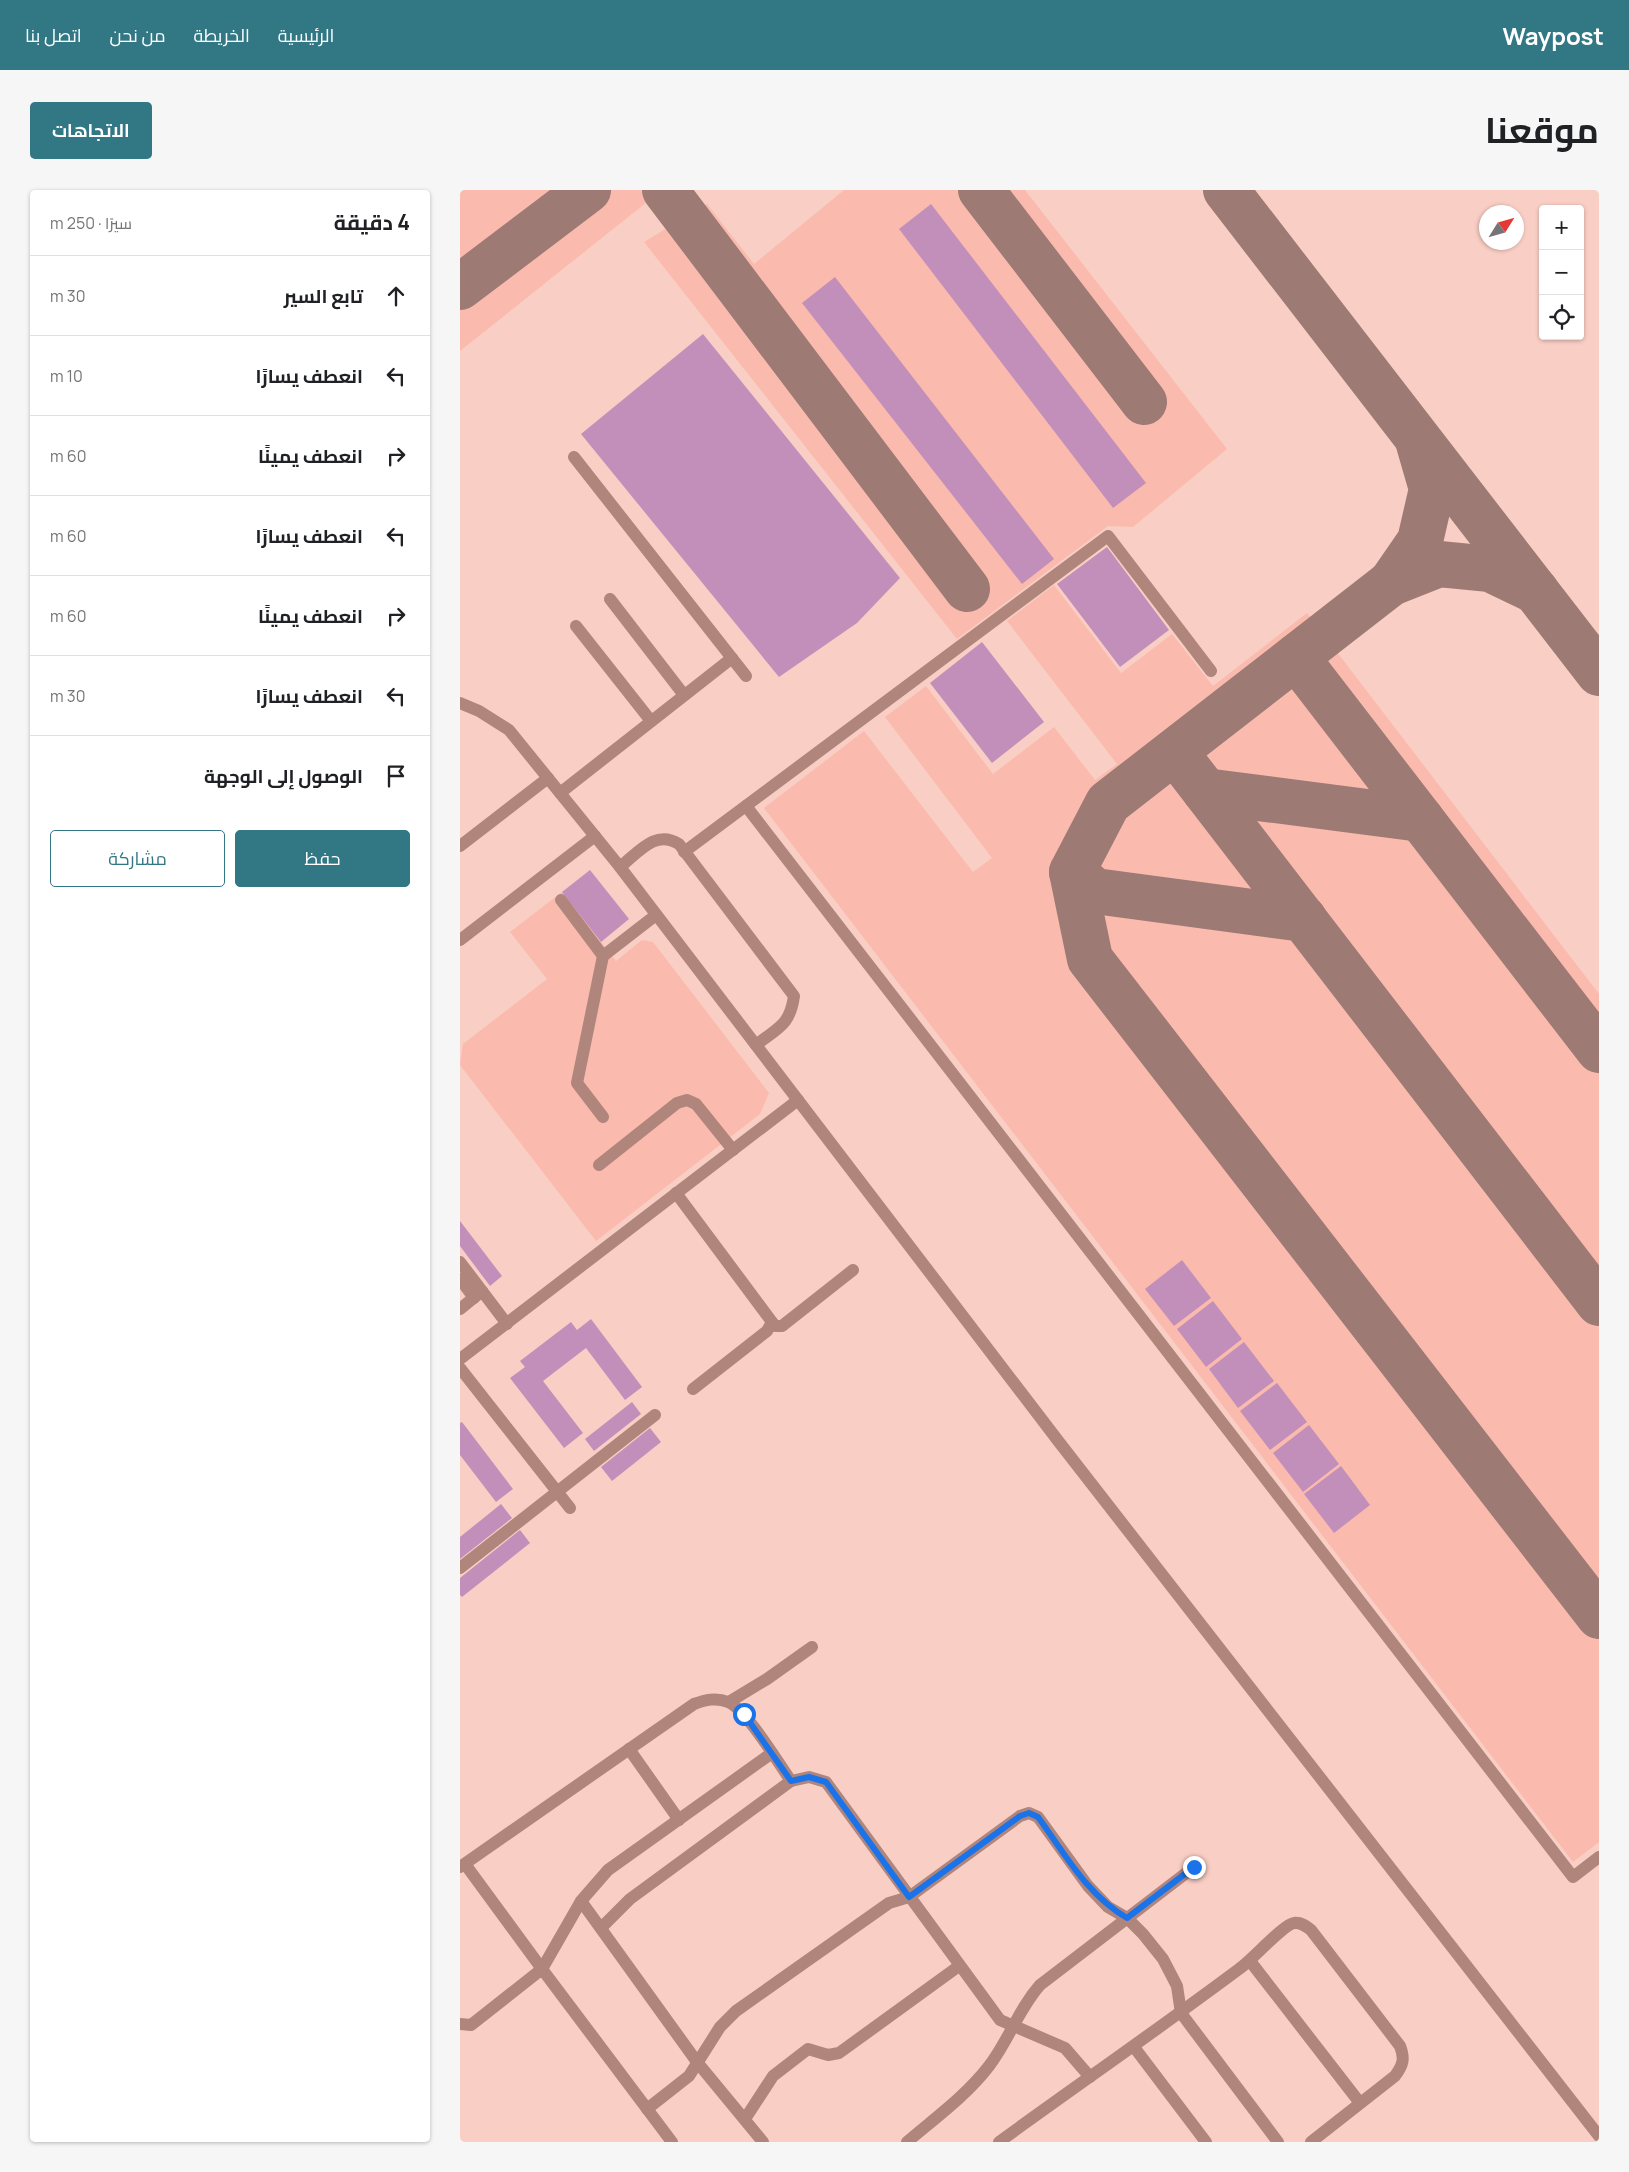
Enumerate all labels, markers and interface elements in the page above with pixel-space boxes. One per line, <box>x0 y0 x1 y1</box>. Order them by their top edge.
text: Waypost <box>1502 19 1604 52</box>
text: اتصل بنا <box>25 23 82 47</box>
text: من نحن <box>110 23 166 47</box>
text: الخريطة <box>194 23 250 47</box>
text: الرئيسية <box>278 23 334 47</box>
button: الاتجاهات <box>30 102 152 159</box>
text: موقعنا <box>1485 106 1599 154</box>
north arrow <box>1479 205 1524 250</box>
map controls <box>1539 205 1584 340</box>
button: + <box>1539 205 1584 250</box>
text: 4 دقيقة <box>334 208 410 236</box>
text: سيرًا · 250 m <box>50 212 132 234</box>
button: − <box>1539 250 1584 295</box>
icon: ahead <box>382 282 410 310</box>
text: تابع السير <box>284 283 363 309</box>
text: 30 m <box>50 285 85 307</box>
button: locate <box>1539 295 1584 340</box>
icon: left <box>382 362 410 390</box>
text: انعطف يسارًا <box>256 363 363 389</box>
text: 10 m <box>50 365 83 387</box>
icon: right <box>382 442 410 470</box>
text: انعطف يمينًا <box>258 443 363 469</box>
text: 60 m <box>50 445 86 467</box>
icon: left <box>382 522 410 550</box>
text: انعطف يسارًا <box>256 523 363 549</box>
text: 60 m <box>50 525 86 547</box>
icon: right <box>382 602 410 630</box>
text: انعطف يمينًا <box>258 603 363 629</box>
text: 60 m <box>50 605 86 627</box>
icon: left <box>382 682 410 710</box>
text: انعطف يسارًا <box>256 683 363 709</box>
text: 30 m <box>50 685 85 707</box>
icon: arrive <box>382 762 410 790</box>
text: الوصول إلى الوجهة <box>204 763 363 789</box>
button: مشاركة <box>50 830 225 887</box>
button: حفظ <box>235 830 410 887</box>
route start <box>733 1703 756 1726</box>
route end <box>1183 1856 1206 1879</box>

